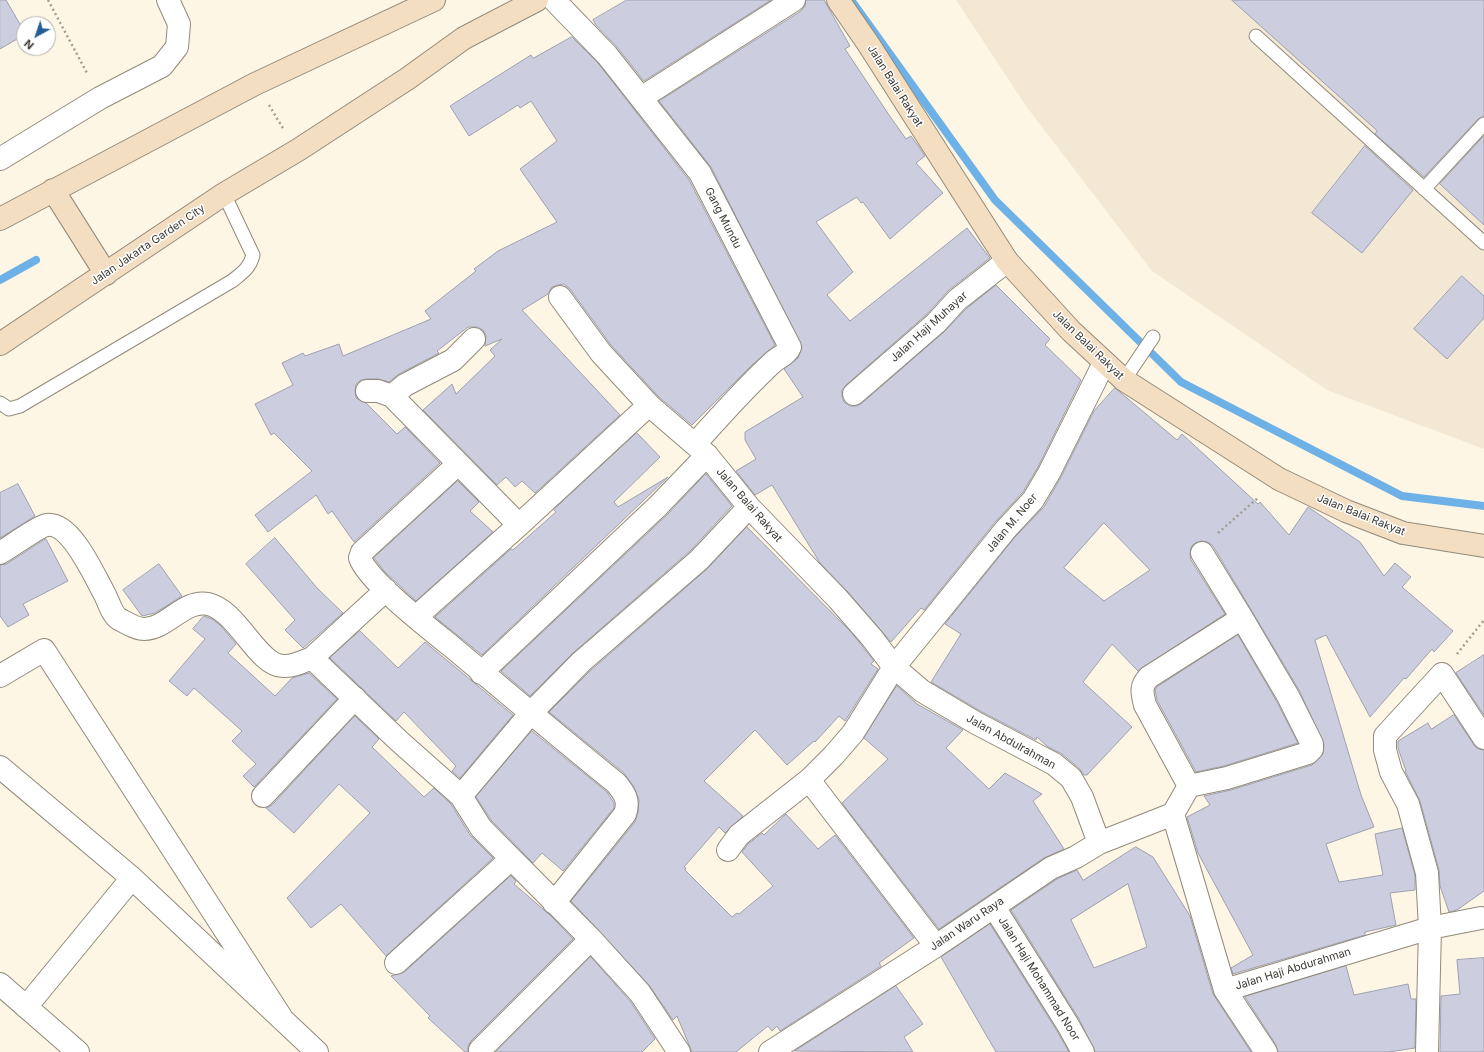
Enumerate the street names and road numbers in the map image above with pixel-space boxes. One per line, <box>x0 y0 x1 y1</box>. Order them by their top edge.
street label: Jalan Balai Rakyat <box>864 43 926 129</box>
street label: Gang Mundu <box>702 185 744 251</box>
street label: Jalan Jakarta Garden City <box>89 202 207 288</box>
street label: Jalan Haji Muhayar <box>888 289 970 365</box>
street label: Jalan Balai Rakyat <box>1050 308 1126 382</box>
street label: Jalan Balai Rakyat <box>713 465 785 545</box>
street label: Jalan M. Noer <box>984 491 1040 555</box>
street label: Jalan Balai Rakyat <box>1315 491 1407 539</box>
street label: Jalan Abdulrahman <box>964 712 1058 772</box>
street label: Jalan Waru Raya <box>927 894 1007 954</box>
street label: Jalan Haji Mohammad Noor <box>995 915 1083 1043</box>
street label: Jalan Haji Abdurahman <box>1234 945 1352 993</box>

